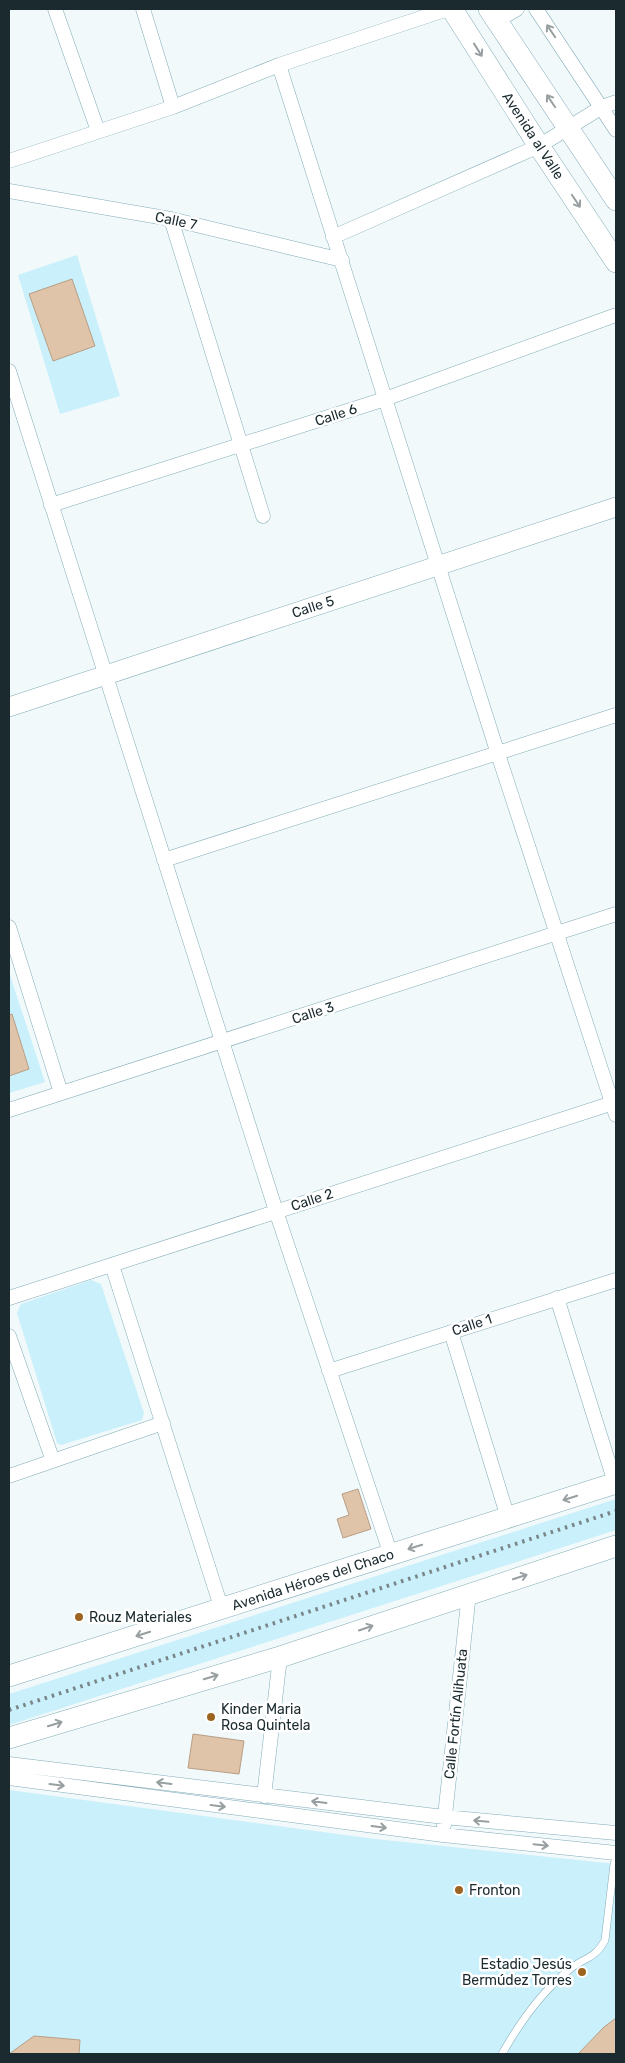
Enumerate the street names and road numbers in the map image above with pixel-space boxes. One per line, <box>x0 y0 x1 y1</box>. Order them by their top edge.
street label: Avenida al Valle <box>498 89 568 183</box>
street label: Calle 7 <box>154 208 198 234</box>
street label: Calle 6 <box>313 400 359 430</box>
street label: Calle 5 <box>290 592 336 622</box>
street label: Calle 3 <box>290 998 336 1028</box>
street label: Calle 2 <box>289 1185 335 1215</box>
street label: Calle 1 <box>450 1311 494 1339</box>
street label: Avenida Héroes del Chaco <box>230 1546 396 1614</box>
street label: Calle Fortín Alihuata <box>441 1648 471 1780</box>

